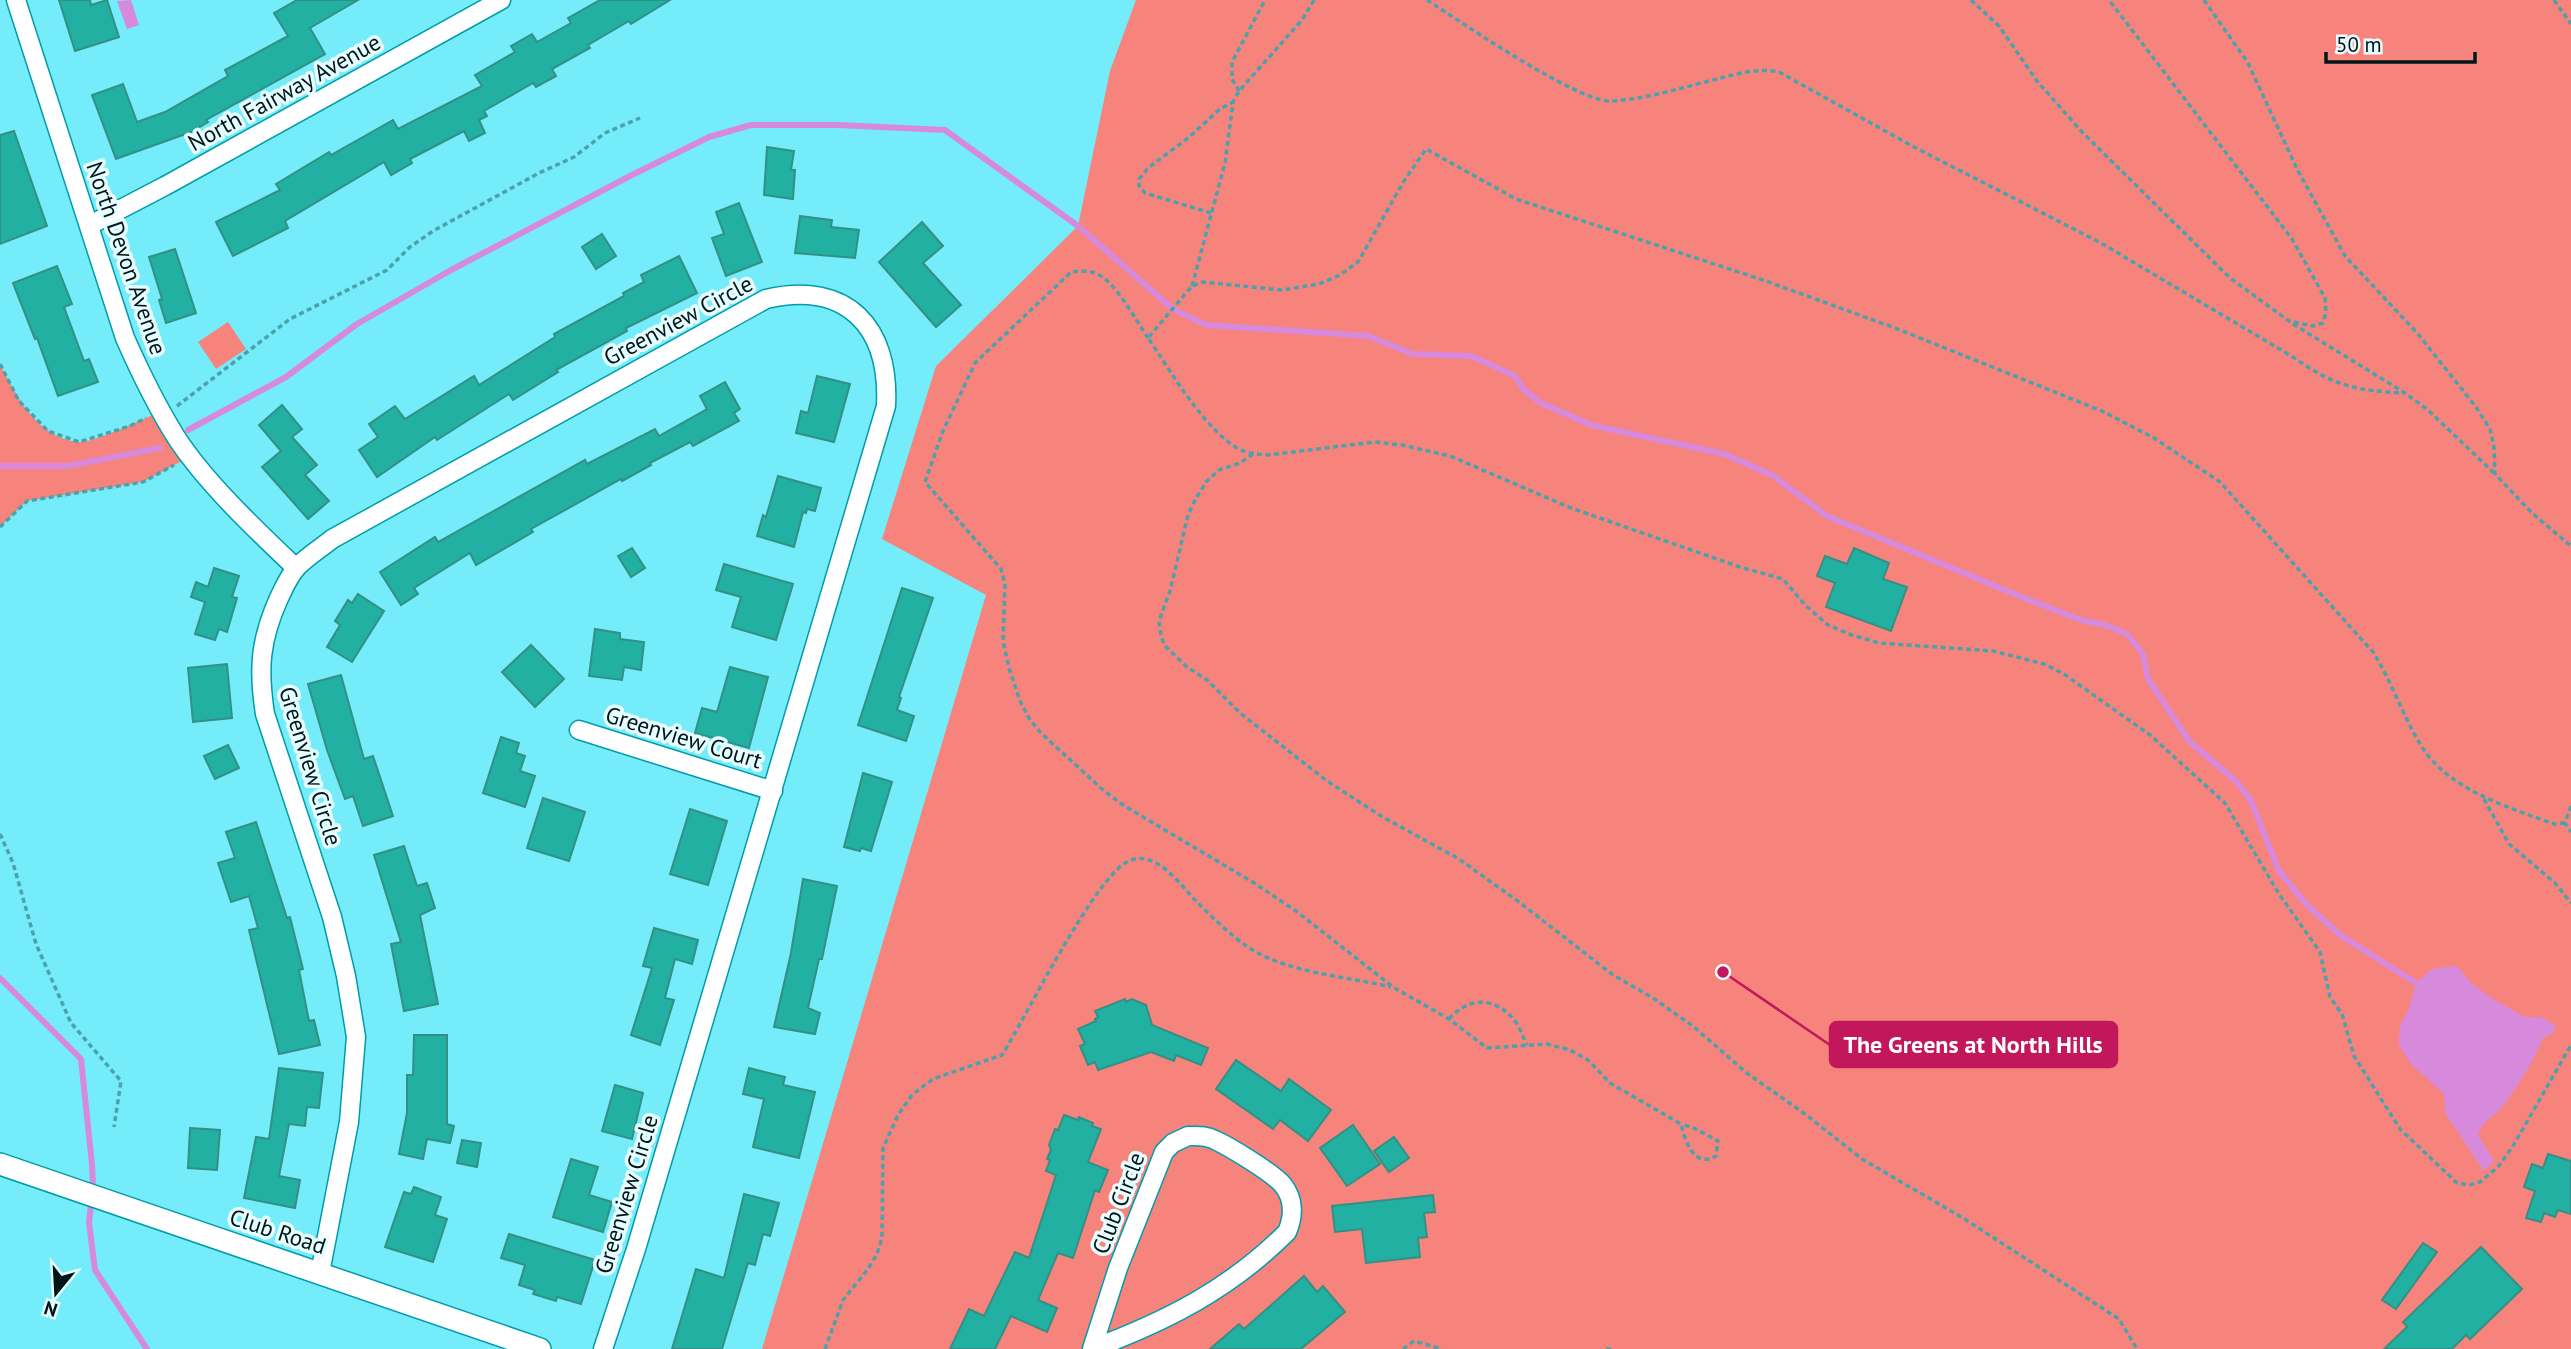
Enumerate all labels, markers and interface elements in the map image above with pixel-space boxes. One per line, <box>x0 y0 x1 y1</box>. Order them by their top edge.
scale bar <box>2326 21 2475 65</box>
street label: North Fairway Avenue <box>183 27 385 157</box>
text: 50 m <box>2336 31 2382 58</box>
street label: North Devon Avenue <box>80 158 174 358</box>
street label: Greenview Circle <box>598 269 758 371</box>
street label: Greenview Circle <box>273 683 349 849</box>
street label: Greenview Court <box>602 699 766 775</box>
callout: The Greens at North Hills <box>1830 1022 2117 1067</box>
text: The Greens at North Hills <box>1843 1029 2103 1060</box>
street label: Greenview Circle <box>588 1111 664 1277</box>
street label: Club Circle <box>1085 1148 1151 1258</box>
street label: Club Road <box>226 1202 330 1260</box>
north arrow <box>21 1258 91 1328</box>
text: N <box>41 1296 60 1323</box>

